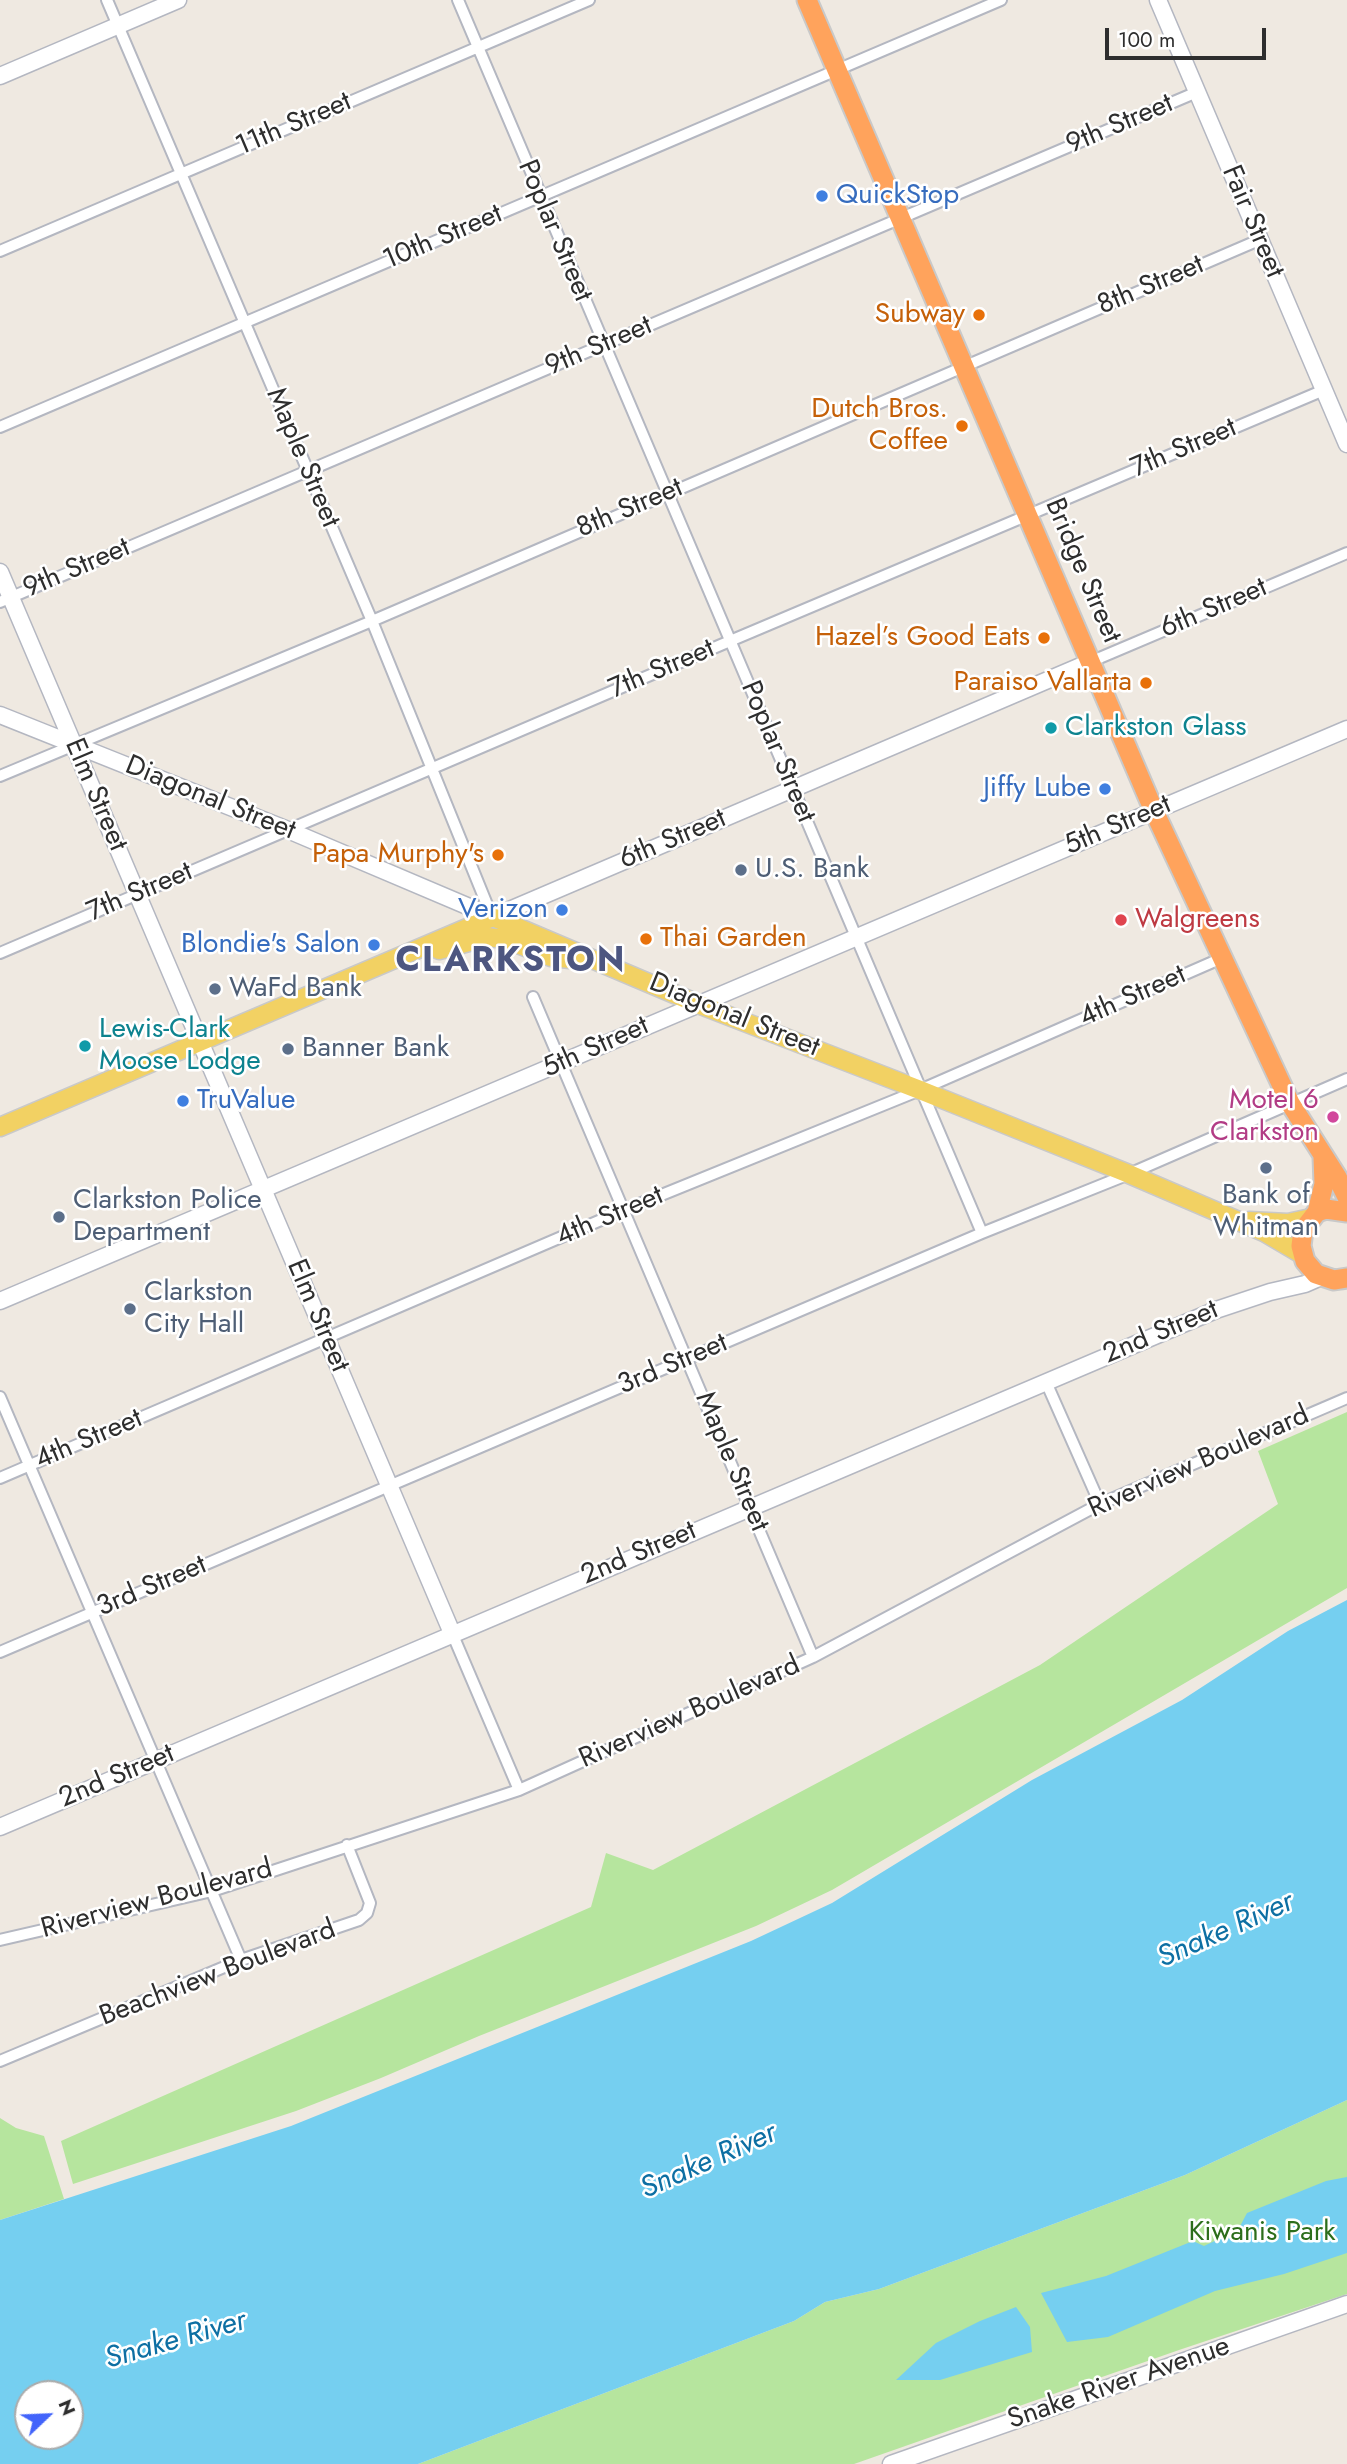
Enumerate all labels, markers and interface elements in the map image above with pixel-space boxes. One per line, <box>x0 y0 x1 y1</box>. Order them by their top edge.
scale bar <box>1109 14 1270 58</box>
text: 100 m <box>1118 25 1175 55</box>
street label: 11th Street <box>231 86 357 164</box>
street label: 9th Street <box>1062 88 1178 162</box>
street label: Poplar Street <box>509 155 599 307</box>
street label: Fair Street <box>1213 161 1291 283</box>
place label: QuickStop <box>836 179 959 213</box>
marker: QuickStop <box>814 188 830 204</box>
street label: 10th Street <box>378 198 508 278</box>
street label: 8th Street <box>1093 249 1209 323</box>
place label: Subway <box>875 298 965 332</box>
marker: Subway <box>971 307 987 323</box>
street label: 9th Street <box>541 310 657 384</box>
street label: Maple Street <box>258 383 346 533</box>
place label: Dutch Bros. Coffee <box>811 393 948 459</box>
street label: 7th Street <box>1126 412 1242 486</box>
marker: Dutch Bros. Coffee <box>954 418 970 434</box>
street label: 8th Street <box>572 472 688 546</box>
street label: Bridge Street <box>1036 494 1128 648</box>
street label: 9th Street <box>19 532 135 606</box>
street label: 6th Street <box>1156 572 1272 646</box>
place label: Hazel’s Good Eats <box>815 621 1030 655</box>
marker: Hazel’s Good Eats <box>1036 630 1052 646</box>
street label: 7th Street <box>604 633 720 707</box>
place label: Paraiso Vallarta <box>953 666 1132 700</box>
marker: Paraiso Vallarta <box>1138 675 1154 691</box>
street label: Poplar Street <box>732 676 822 828</box>
place label: Clarkston Glass <box>1065 711 1247 745</box>
marker: Clarkston Glass <box>1043 720 1059 736</box>
street label: Elm Street <box>56 734 134 856</box>
street label: Diagonal Street <box>120 750 300 848</box>
place label: Jiffy Lube <box>983 772 1091 806</box>
marker: Jiffy Lube <box>1097 781 1113 797</box>
street label: 5th Street <box>1060 789 1176 863</box>
street label: 6th Street <box>615 803 731 877</box>
place label: Papa Murphy's <box>312 838 484 872</box>
marker: Papa Murphy's <box>490 847 506 863</box>
place label: U.S. Bank <box>755 853 869 887</box>
street label: 7th Street <box>82 856 198 930</box>
marker: U.S. Bank <box>733 862 749 878</box>
place label: Verizon <box>458 893 548 927</box>
marker: Verizon <box>554 902 570 918</box>
place label: Walgreens <box>1135 903 1260 937</box>
marker: Walgreens <box>1113 912 1129 928</box>
place label: Thai Garden <box>660 922 807 956</box>
place label: Blondie's Salon <box>181 928 360 962</box>
marker: Thai Garden <box>638 931 654 947</box>
marker: Blondie's Salon <box>366 937 382 953</box>
district label: CLARKSTON <box>397 942 625 984</box>
street label: 4th Street <box>1075 959 1191 1035</box>
street label: Diagonal Street <box>644 967 824 1065</box>
place label: WaFd Bank <box>229 972 362 1006</box>
marker: WaFd Bank <box>207 981 223 997</box>
street label: 5th Street <box>538 1010 654 1086</box>
place label: Lewis-Clark Moose Lodge <box>99 1013 261 1079</box>
place label: Banner Bank <box>302 1032 449 1066</box>
marker: Lewis-Clark Moose Lodge <box>77 1038 93 1054</box>
marker: Banner Bank <box>280 1041 296 1057</box>
place label: TruValue <box>197 1084 295 1118</box>
place label: Motel 6 Clarkston <box>1210 1084 1319 1150</box>
marker: TruValue <box>175 1093 191 1109</box>
marker: Motel 6 Clarkston <box>1325 1109 1341 1125</box>
marker: Bank of Whitman <box>1258 1160 1274 1176</box>
street label: 4th Street <box>551 1179 669 1255</box>
place label: Bank of Whitman <box>1213 1179 1319 1245</box>
place label: Clarkston Police Department <box>73 1184 262 1250</box>
marker: Clarkston Police Department <box>51 1209 67 1225</box>
street label: Elm Street <box>278 1255 356 1377</box>
place label: Clarkston City Hall <box>144 1276 253 1342</box>
street label: 2nd Street <box>1098 1294 1224 1372</box>
marker: Clarkston City Hall <box>122 1301 138 1317</box>
street label: 3rd Street <box>613 1327 733 1403</box>
street label: Maple Street <box>687 1387 775 1537</box>
street label: Riverview Boulevard <box>1083 1399 1315 1527</box>
street label: 4th Street <box>30 1402 148 1478</box>
street label: 2nd Street <box>576 1515 702 1593</box>
street label: 3rd Street <box>92 1549 212 1625</box>
street label: Riverview Boulevard <box>574 1649 806 1777</box>
street label: 2nd Street <box>54 1738 180 1816</box>
street label: Riverview Boulevard <box>38 1853 276 1947</box>
water label: Snake River <box>1152 1885 1300 1977</box>
street label: Beachview Boulevard <box>95 1914 341 2034</box>
water label: Snake River <box>635 2116 783 2208</box>
park label: Kiwanis Park <box>1188 2216 1336 2250</box>
water label: Snake River <box>101 2304 251 2378</box>
street label: Snake River Avenue <box>1004 2330 1234 2438</box>
north arrow <box>14 2380 84 2450</box>
text: N <box>52 2395 82 2420</box>

